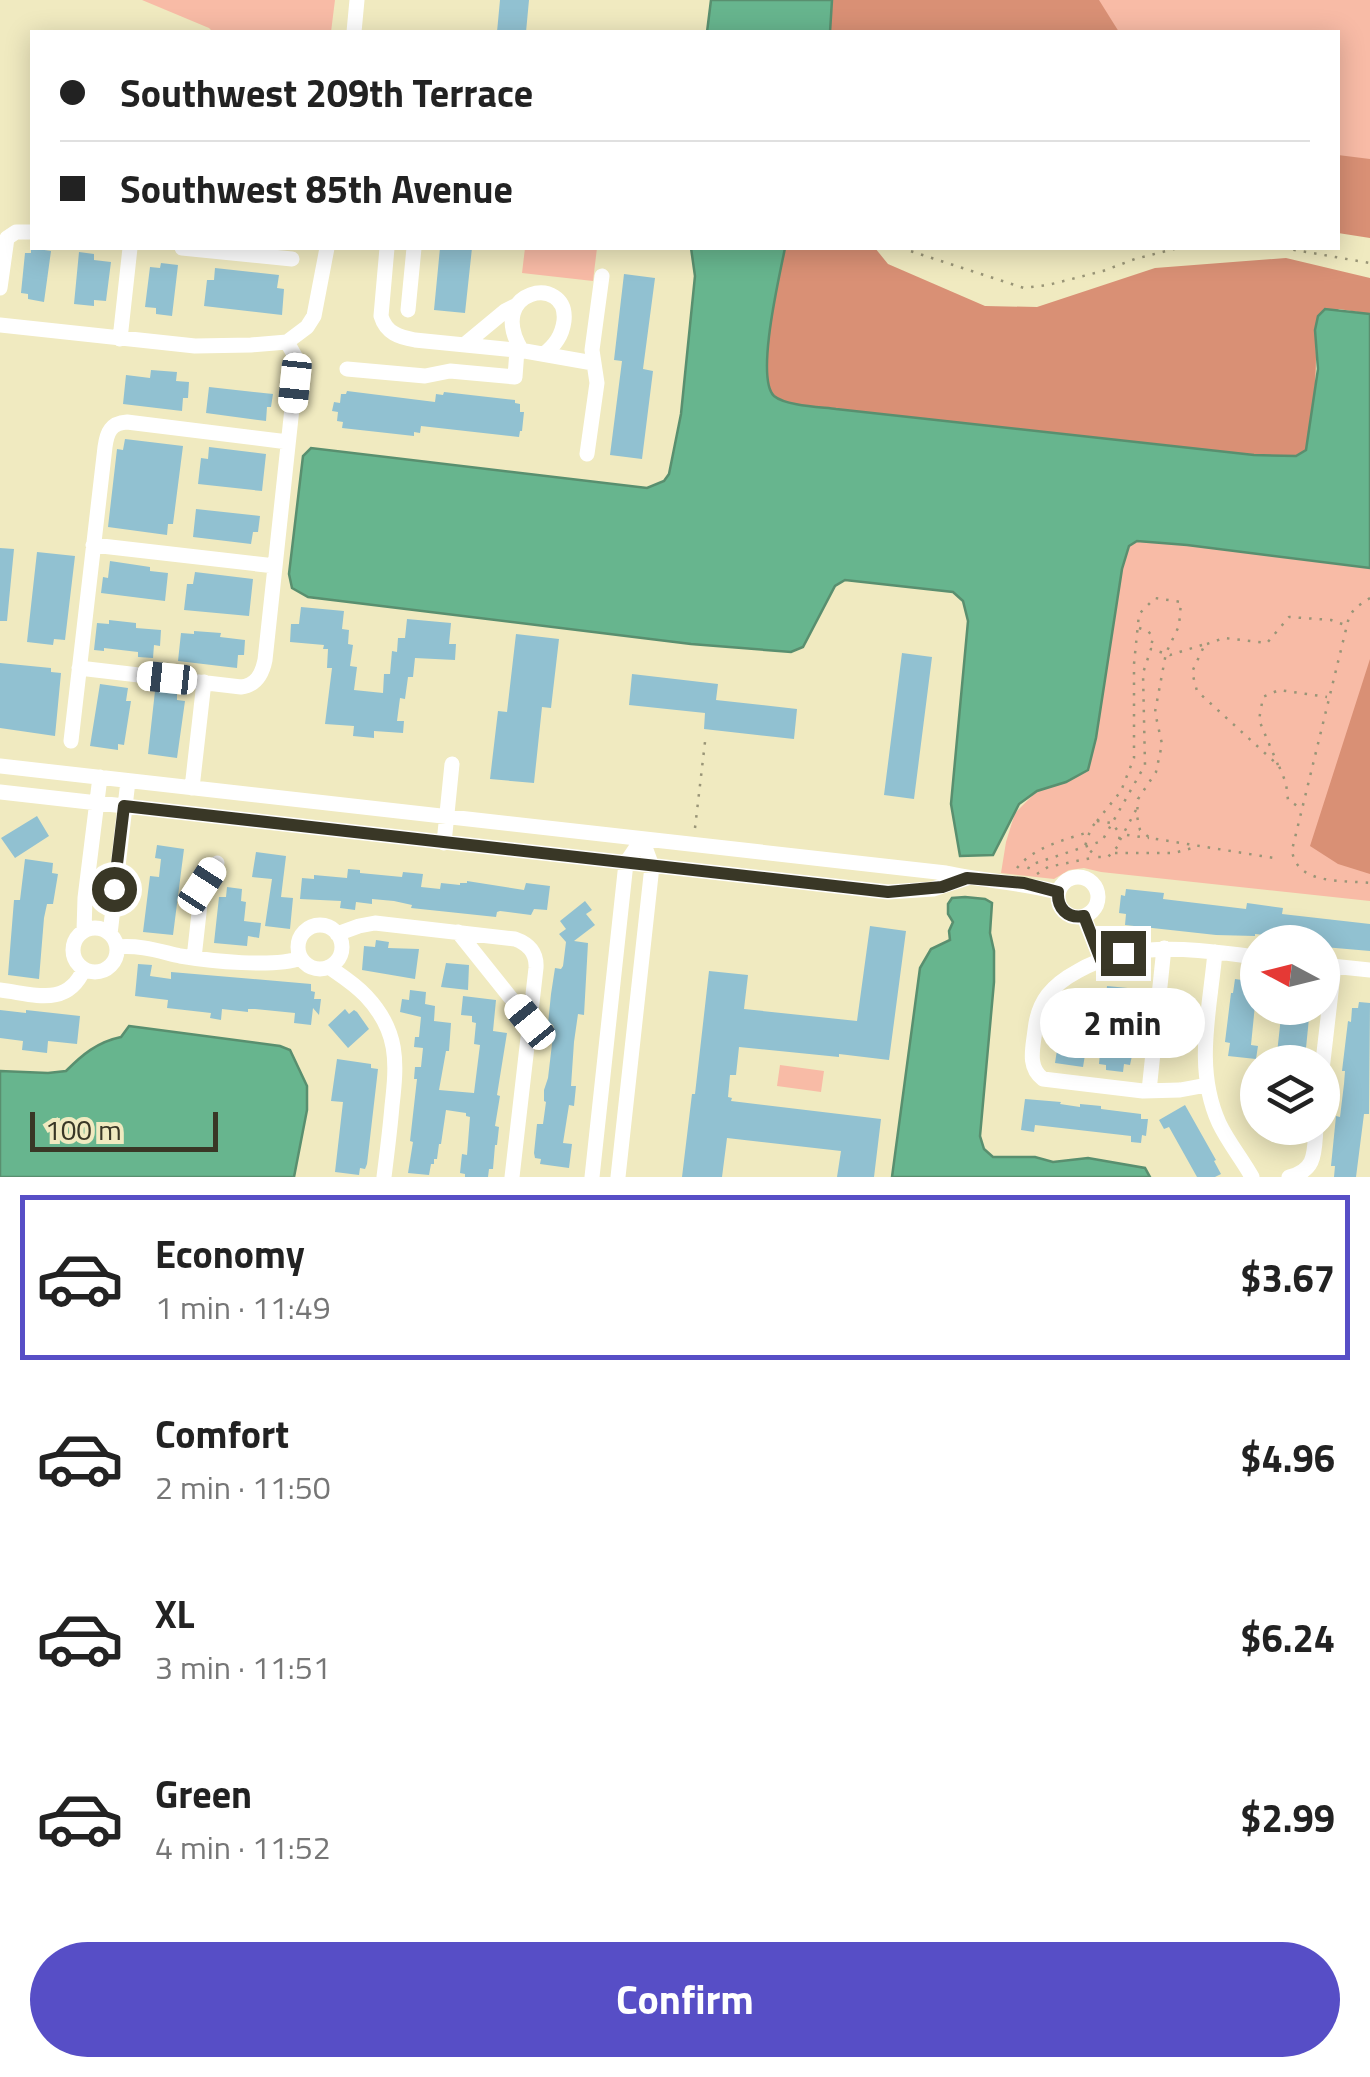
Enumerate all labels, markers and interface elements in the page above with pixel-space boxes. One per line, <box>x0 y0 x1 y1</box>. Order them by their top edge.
text: Southwest 209th Terrace <box>120 64 533 122</box>
text: Southwest 85th Avenue <box>120 160 513 218</box>
car <box>277 352 313 414</box>
car <box>136 660 198 696</box>
car <box>173 853 231 919</box>
route start <box>92 867 137 912</box>
north arrow <box>1240 925 1340 1025</box>
map controls <box>1240 925 1340 1145</box>
route end <box>1101 931 1146 976</box>
callout: 2 min <box>1040 988 1206 1058</box>
car <box>499 989 561 1055</box>
text: 2 min <box>1084 999 1161 1047</box>
button: layers <box>1240 1045 1340 1145</box>
scale bar <box>30 1107 218 1152</box>
text: 100 m <box>45 1108 122 1151</box>
text: Economy <box>155 1225 305 1283</box>
icon: car <box>35 1233 125 1323</box>
text: $3.67 <box>1240 1249 1335 1307</box>
text: 1 min · 11:49 <box>155 1283 331 1331</box>
text: Comfort <box>155 1405 289 1463</box>
icon: car <box>35 1413 125 1503</box>
text: $4.96 <box>1240 1429 1335 1487</box>
text: 2 min · 11:50 <box>155 1463 331 1511</box>
text: XL <box>155 1585 195 1643</box>
icon: car <box>35 1593 125 1683</box>
text: $6.24 <box>1240 1609 1335 1667</box>
text: 3 min · 11:51 <box>155 1643 331 1691</box>
text: Green <box>155 1765 252 1823</box>
icon: car <box>35 1773 125 1863</box>
text: $2.99 <box>1240 1789 1335 1847</box>
text: 4 min · 11:52 <box>155 1823 331 1871</box>
button: Confirm <box>30 1942 1340 2057</box>

